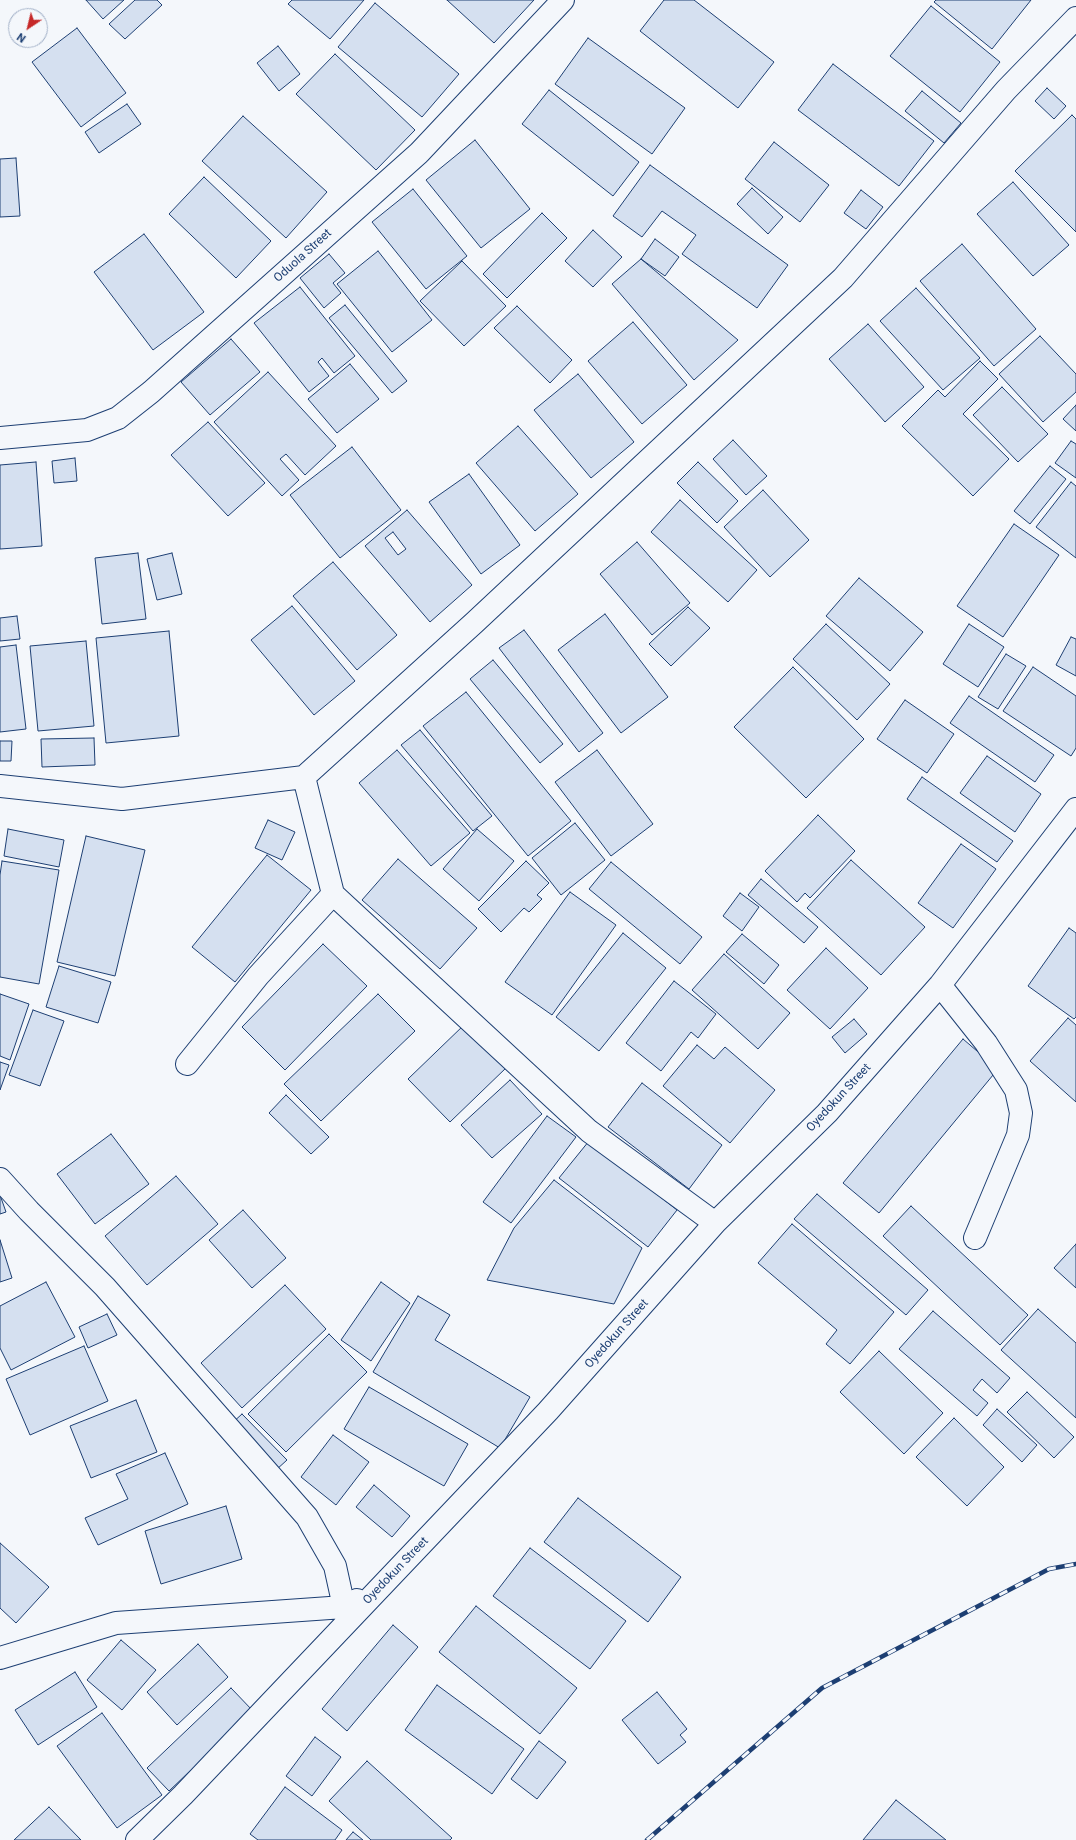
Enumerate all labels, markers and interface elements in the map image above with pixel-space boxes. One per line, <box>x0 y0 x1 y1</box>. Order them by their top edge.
north arrow <box>8 8 48 48</box>
text: N <box>15 30 28 45</box>
street label: Oduola Street <box>271 226 335 286</box>
street label: Oyedokun Street <box>804 1061 874 1135</box>
street label: Oyedokun Street <box>582 1297 652 1371</box>
street label: Oyedokun Street <box>360 1534 432 1608</box>

